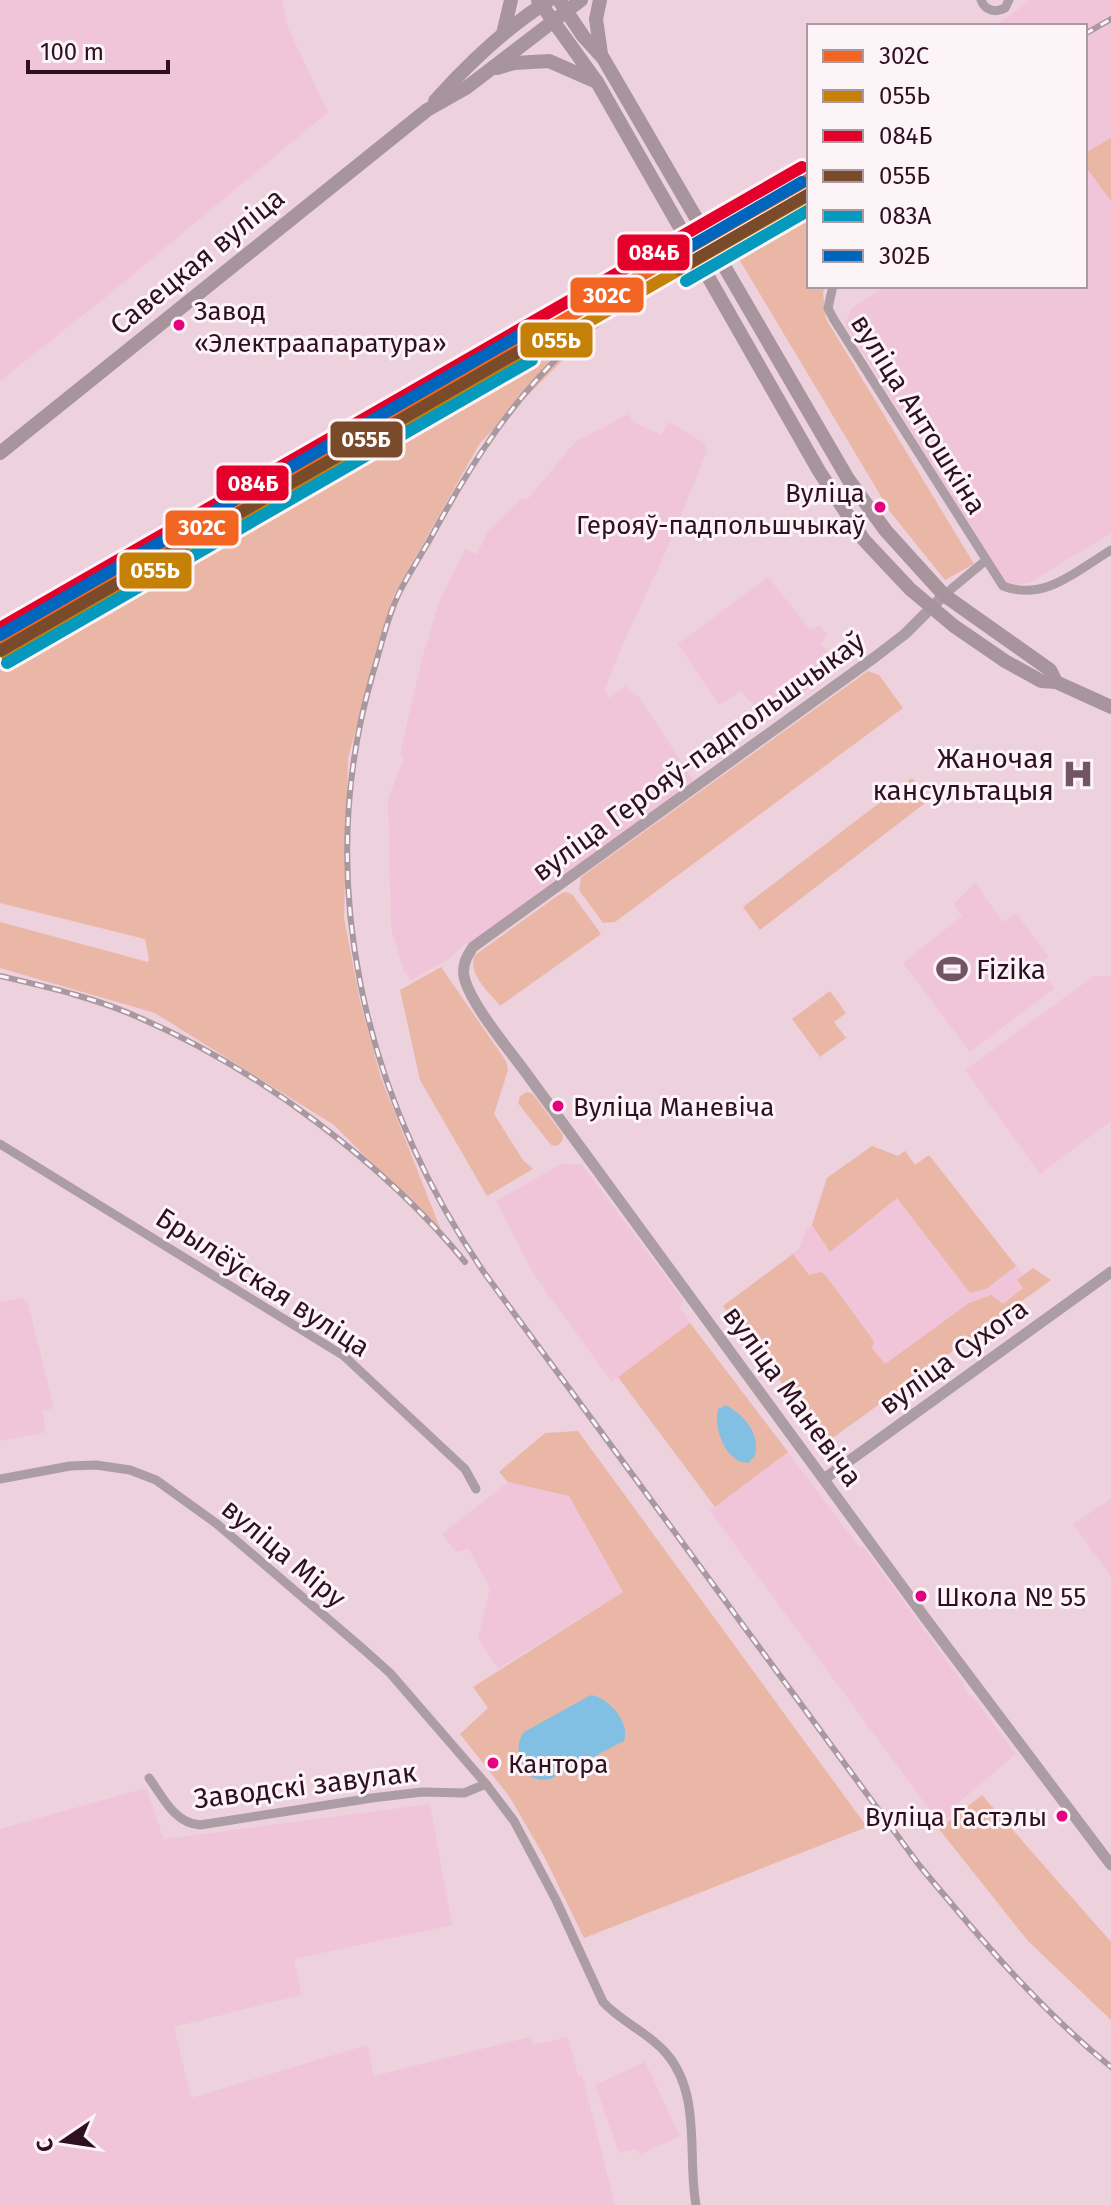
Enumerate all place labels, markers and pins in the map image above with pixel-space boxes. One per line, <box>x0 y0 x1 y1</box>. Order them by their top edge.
place label: Завод «Электраапаратура» <box>194 296 447 359</box>
marker: Завод «Электраапаратура» <box>171 317 187 333</box>
place label: Вуліца Герояў-падпольшчыкаў <box>576 478 865 541</box>
marker: Вуліца Герояў-падпольшчыкаў <box>872 499 888 515</box>
place label: Жаночая кансультацыя <box>872 742 1054 807</box>
hospital icon: Жаночая кансультацыя <box>1061 757 1095 791</box>
sports icon: Fizika <box>935 952 969 986</box>
place label: Fizika <box>976 953 1046 986</box>
place label: Вуліца Маневіча <box>573 1092 774 1123</box>
marker: Вуліца Маневіча <box>550 1098 566 1114</box>
place label: Школа № 55 <box>936 1582 1086 1613</box>
marker: Школа № 55 <box>913 1588 929 1604</box>
place label: Кантора <box>508 1749 608 1780</box>
marker: Кантора <box>485 1755 501 1771</box>
place label: Вуліца Гастэлы <box>865 1802 1047 1833</box>
marker: Вуліца Гастэлы <box>1054 1808 1070 1824</box>

